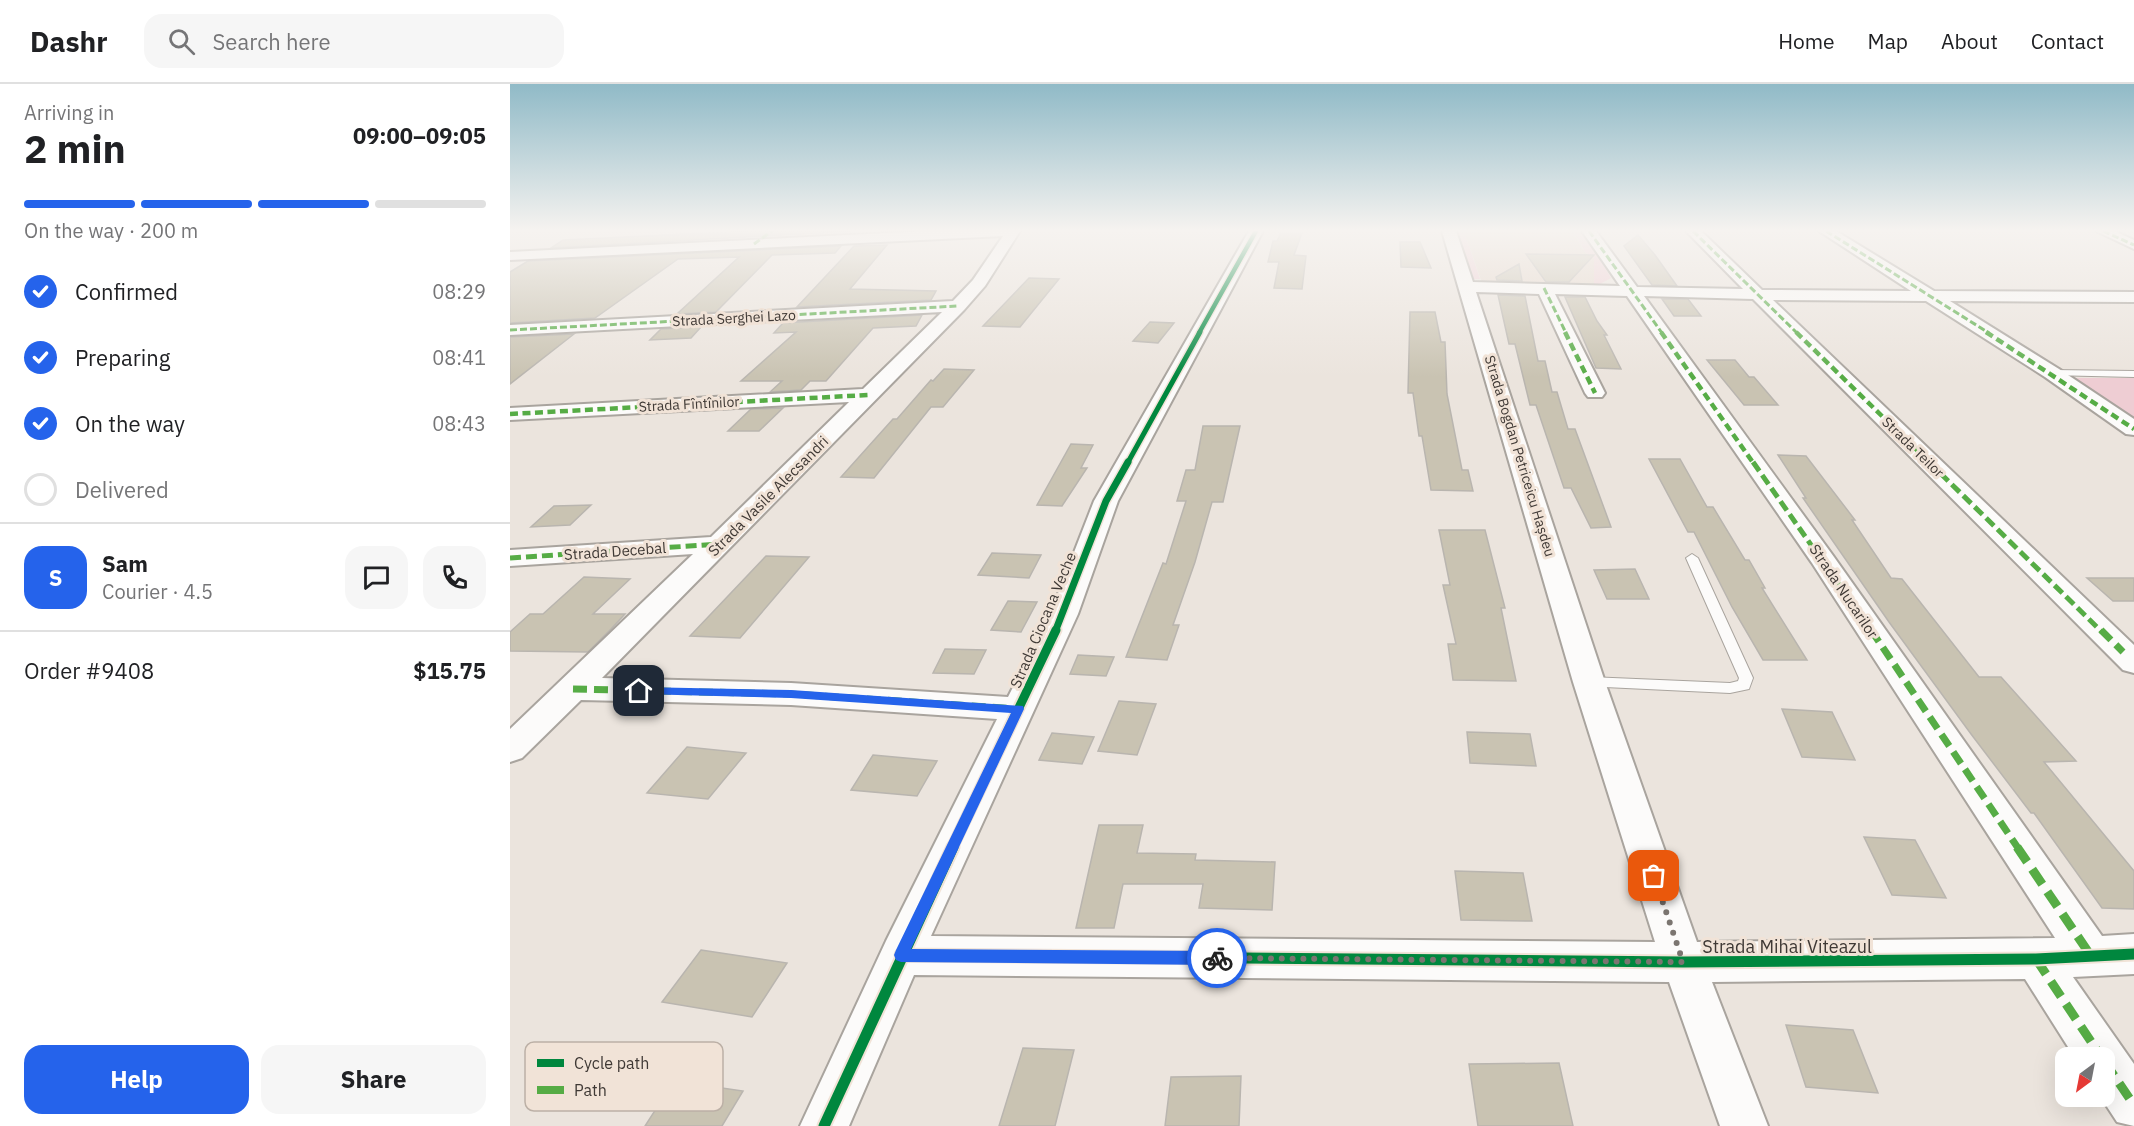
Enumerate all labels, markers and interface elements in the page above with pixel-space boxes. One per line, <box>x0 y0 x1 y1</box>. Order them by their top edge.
search box <box>144 14 564 68</box>
text: Dashr <box>30 23 108 60</box>
icon: search <box>165 25 198 58</box>
text: Search here <box>213 27 331 56</box>
text: Home <box>1778 27 1835 55</box>
text: Map <box>1868 27 1908 55</box>
text: About <box>1941 27 1998 55</box>
text: Contact <box>2031 27 2104 55</box>
text: Arriving in <box>24 99 114 126</box>
text: 09:00–09:05 <box>353 121 486 150</box>
text: 2 min <box>24 123 126 174</box>
text: On the way · 200 m <box>24 217 198 244</box>
icon: check <box>24 275 57 308</box>
text: Confirmed <box>75 277 178 306</box>
text: 08:29 <box>432 278 486 305</box>
street label: Strada Serghei Lazo <box>672 306 796 330</box>
icon: check <box>24 341 57 374</box>
text: Preparing <box>75 343 170 372</box>
text: 08:41 <box>432 344 486 371</box>
street label: Strada Bogdan Petriceicu Hașdeu <box>1481 353 1559 559</box>
street label: Strada Fîntînilor <box>638 392 740 416</box>
icon: check <box>24 407 57 440</box>
text: On the way <box>75 409 185 438</box>
text: 08:43 <box>432 410 486 437</box>
street label: Strada Teilor <box>1878 413 1948 481</box>
street label: Strada Vasile Alecsandri <box>704 432 832 560</box>
text: Delivered <box>75 475 169 504</box>
street label: Strada Decebal <box>563 538 667 564</box>
street label: Strada Nucarilor <box>1805 540 1883 642</box>
button: chat <box>345 546 408 609</box>
button: phone <box>423 546 486 609</box>
text: Sam <box>102 549 148 578</box>
street label: Strada Ciocana Veche <box>1006 549 1080 691</box>
text: S <box>49 563 62 592</box>
text: Courier · 4.5 <box>102 578 213 605</box>
text: Order #9408 <box>24 656 154 685</box>
text: $15.75 <box>413 656 486 685</box>
pin <box>613 665 664 716</box>
icon: home <box>622 674 655 707</box>
pin <box>1628 850 1679 901</box>
icon: bag <box>1637 859 1670 892</box>
courier <box>1187 928 1247 988</box>
street label: Strada Mihai Viteazul <box>1702 935 1872 958</box>
icon: bike <box>1201 942 1234 975</box>
legend <box>525 1042 723 1111</box>
button: Help <box>24 1045 249 1114</box>
button: Share <box>261 1045 486 1114</box>
north arrow <box>2055 1047 2115 1107</box>
map controls <box>2055 1047 2115 1107</box>
text: Cycle path <box>574 1053 649 1073</box>
text: Path <box>574 1080 607 1100</box>

